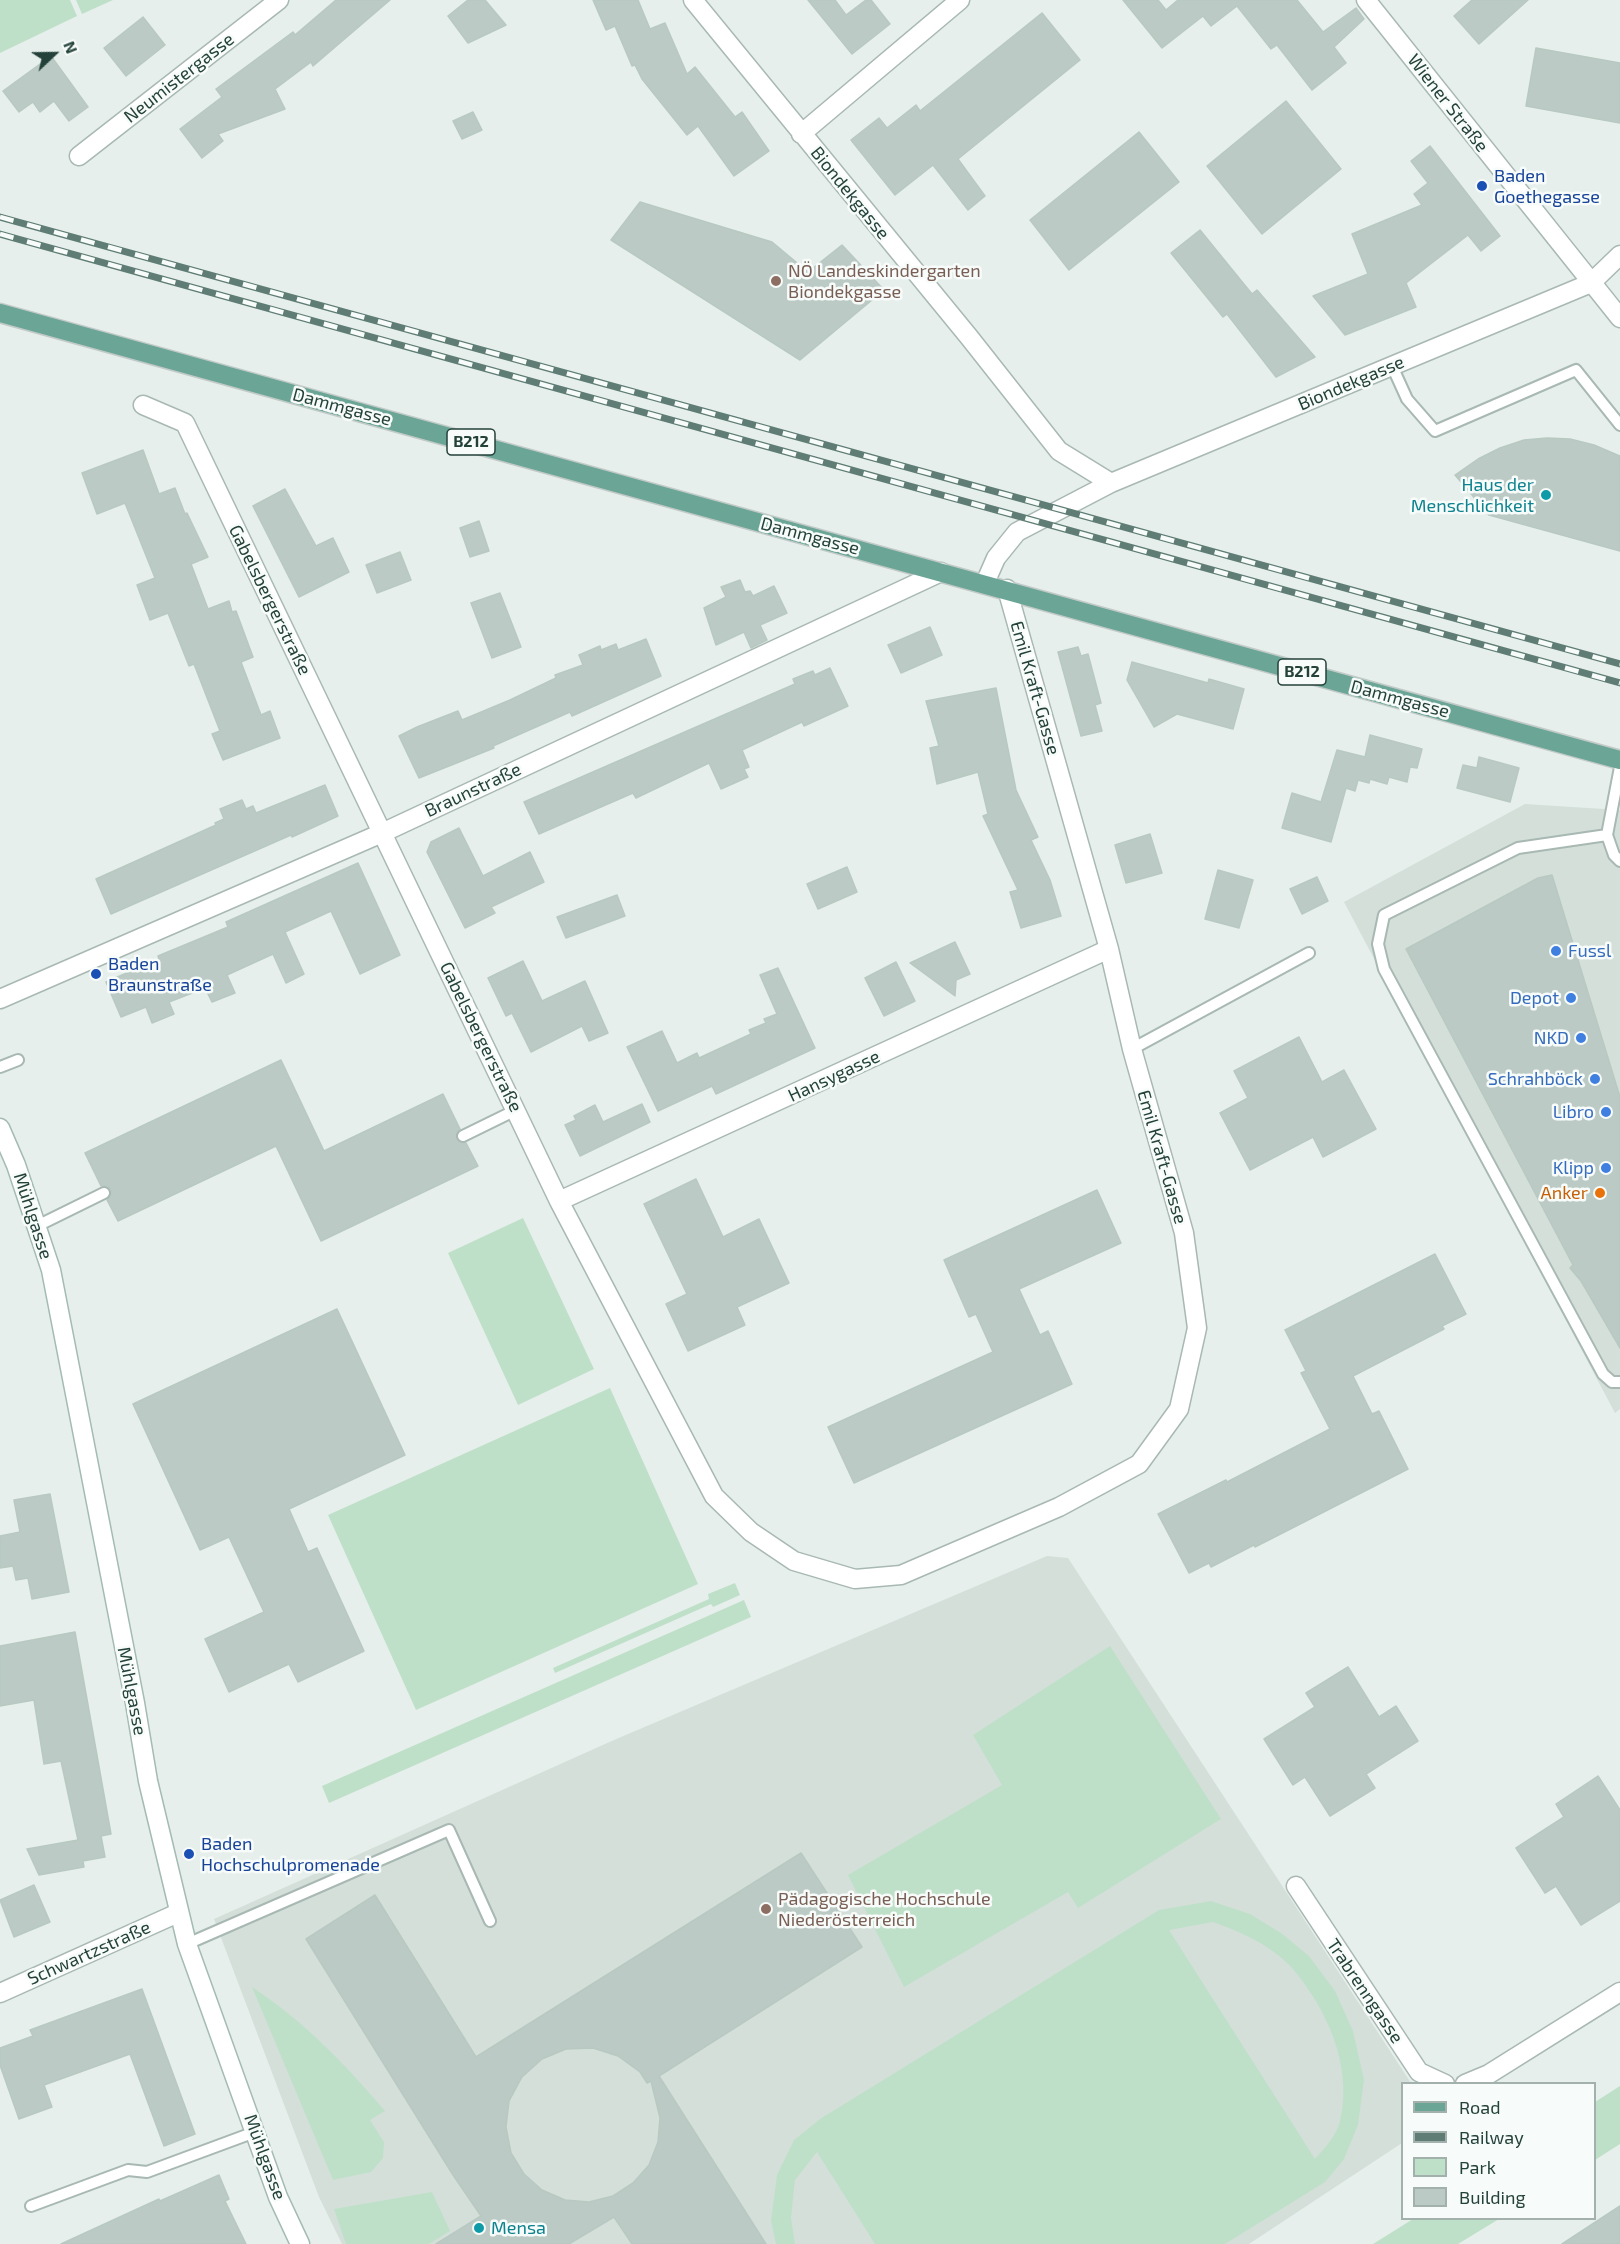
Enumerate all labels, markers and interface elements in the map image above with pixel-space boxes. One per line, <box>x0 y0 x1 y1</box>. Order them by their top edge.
north arrow <box>24 24 84 84</box>
street label: Neumistergasse <box>120 28 238 128</box>
text: N <box>60 38 82 56</box>
street label: Wiener Straße <box>1403 50 1493 156</box>
street label: Biondekgasse <box>806 142 894 244</box>
place label: Baden Goethegasse <box>1494 165 1600 207</box>
marker: Baden Goethegasse <box>1475 179 1489 193</box>
place label: NÖ Landeskindergarten Biondekgasse <box>788 260 981 302</box>
marker: NÖ Landeskindergarten Biondekgasse <box>769 274 783 288</box>
street label: Biondekgasse <box>1295 351 1407 415</box>
street label: Dammgasse <box>290 383 394 431</box>
road number: B212 <box>447 429 495 455</box>
place label: Haus der Menschlichkeit <box>1411 474 1534 516</box>
marker: Haus der Menschlichkeit <box>1539 488 1553 502</box>
street label: Dammgasse <box>758 512 862 560</box>
street label: Gabelsbergerstraße <box>224 521 316 679</box>
street label: Emil Kraft-Gasse <box>1006 619 1064 757</box>
road number: B212 <box>1278 659 1326 685</box>
street label: Dammgasse <box>1348 675 1452 723</box>
street label: Braunstraße <box>421 758 525 822</box>
place label: Fussl <box>1568 940 1611 962</box>
marker: Fussl <box>1549 944 1563 958</box>
place label: Baden Braunstraße <box>108 953 212 996</box>
street label: Gabelsbergerstraße <box>435 958 527 1116</box>
marker: Baden Braunstraße <box>89 967 103 981</box>
place label: Depot <box>1510 987 1559 1009</box>
marker: Depot <box>1564 991 1578 1005</box>
place label: NKD <box>1534 1027 1569 1049</box>
marker: NKD <box>1574 1031 1588 1045</box>
street label: Hansygasse <box>785 1045 883 1107</box>
place label: Schrahböck <box>1488 1068 1583 1090</box>
marker: Schrahböck <box>1588 1072 1602 1086</box>
street label: Emil Kraft-Gasse <box>1133 1088 1191 1226</box>
place label: Libro <box>1553 1101 1594 1123</box>
marker: Libro <box>1599 1105 1613 1119</box>
place label: Klipp <box>1553 1157 1594 1179</box>
marker: Klipp <box>1599 1161 1613 1175</box>
street label: Mühlgasse <box>9 1170 57 1262</box>
place label: Anker <box>1541 1182 1588 1204</box>
marker: Anker <box>1593 1186 1607 1200</box>
street label: Mühlgasse <box>113 1645 151 1737</box>
place label: Baden Hochschulpromenade <box>201 1833 380 1876</box>
marker: Baden Hochschulpromenade <box>182 1847 196 1861</box>
place label: Pädagogische Hochschule Niederösterreich <box>778 1888 991 1930</box>
marker: Pädagogische Hochschule Niederösterreich <box>759 1902 773 1916</box>
street label: Schwartzstraße <box>24 1916 154 1990</box>
street label: Trabrenngasse <box>1322 1935 1408 2047</box>
legend <box>1401 2082 1596 2220</box>
text: Road <box>1459 2096 1500 2118</box>
street label: Mühlgasse <box>240 2111 290 2203</box>
text: Railway <box>1459 2126 1524 2148</box>
text: Park <box>1459 2156 1496 2178</box>
text: Building <box>1459 2186 1526 2208</box>
place label: Mensa <box>491 2217 546 2239</box>
marker: Mensa <box>472 2221 486 2235</box>

